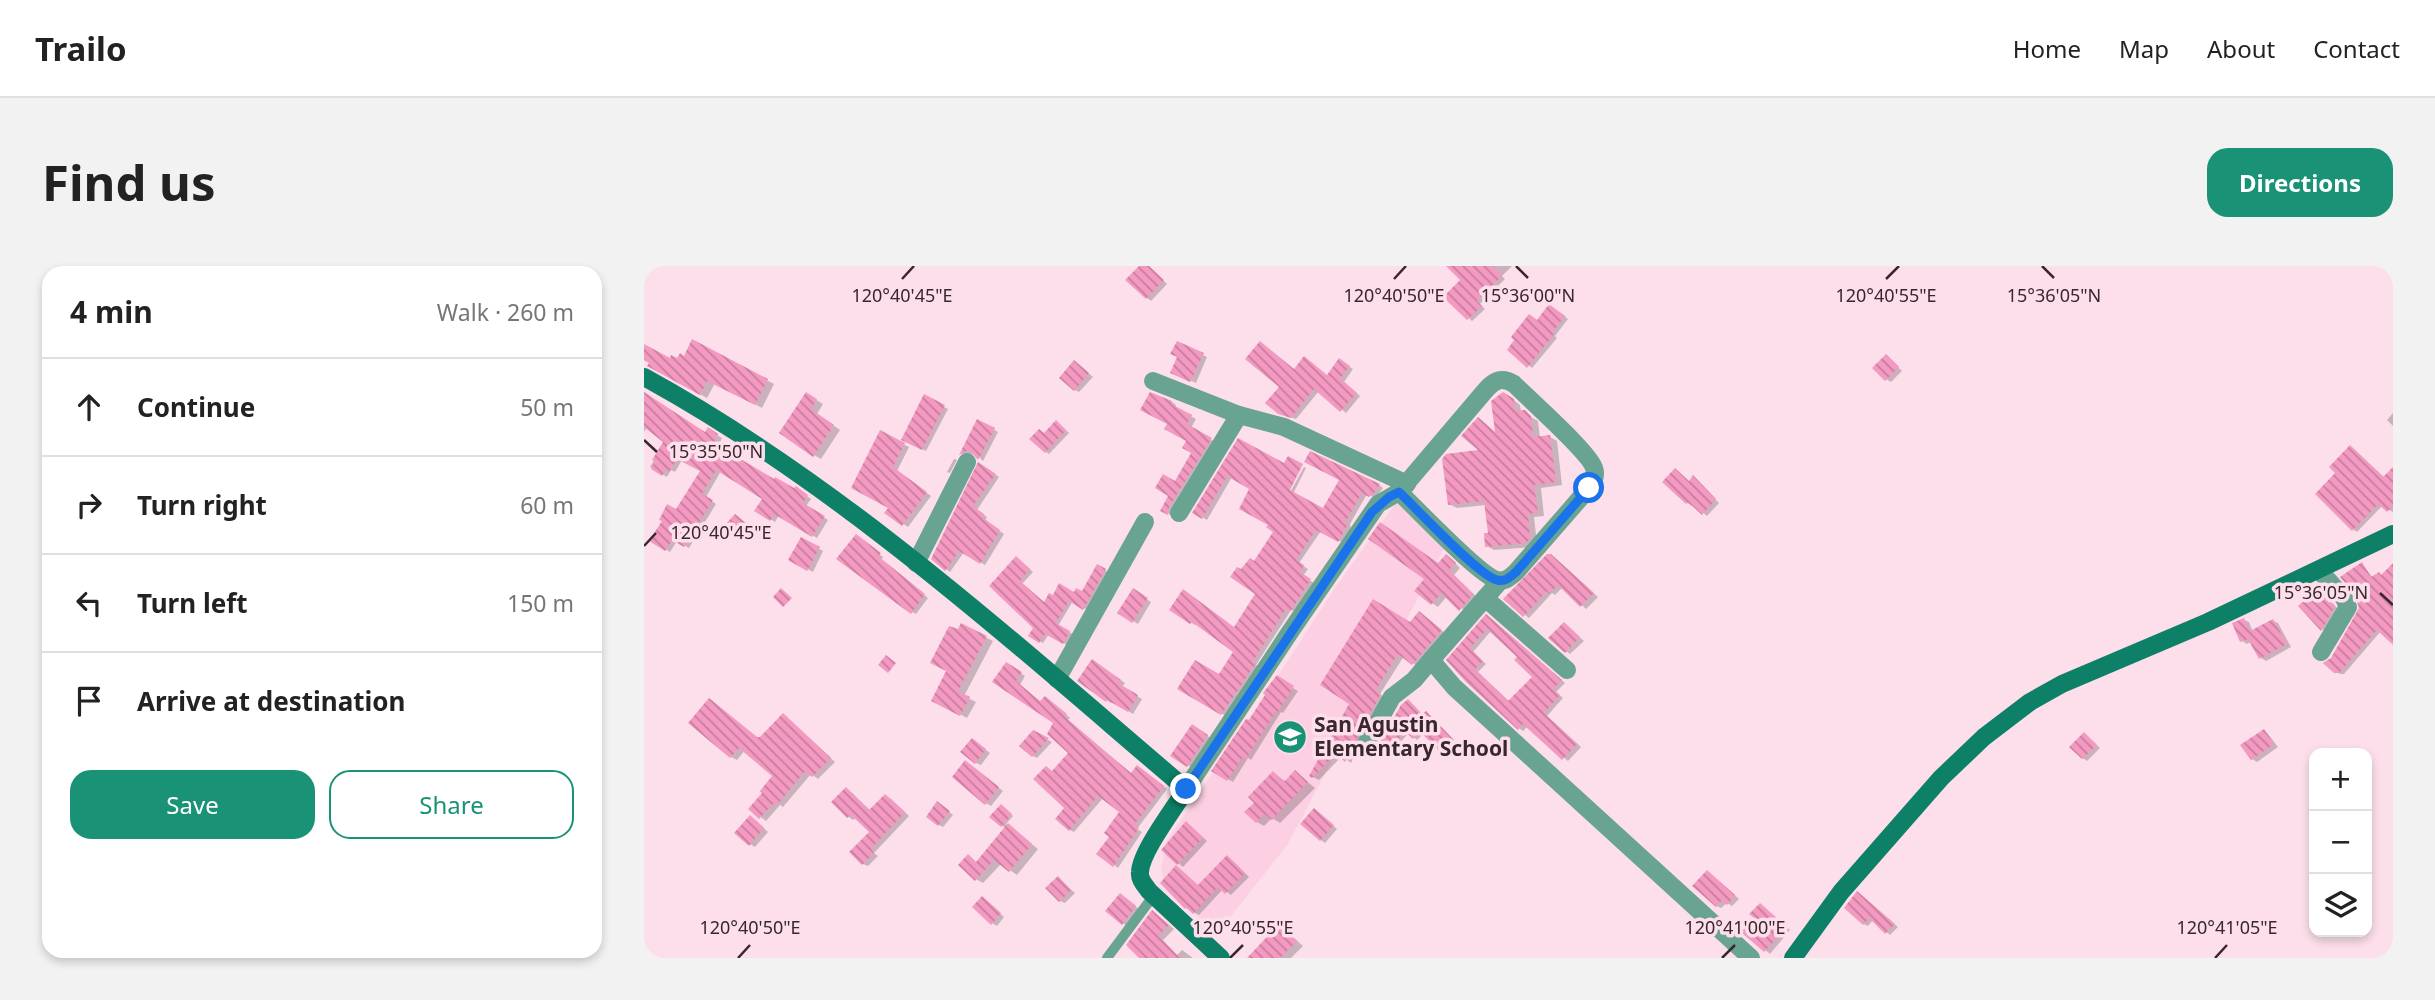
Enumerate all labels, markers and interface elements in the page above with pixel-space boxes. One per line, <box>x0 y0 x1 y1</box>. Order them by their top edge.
text: Trailo <box>35 26 127 71</box>
text: Home <box>2013 32 2081 65</box>
text: Map <box>2119 32 2169 65</box>
text: About <box>2207 32 2275 65</box>
text: Contact <box>2313 32 2400 65</box>
button: Directions <box>2207 148 2393 217</box>
text: Find us <box>42 149 216 215</box>
text: 120°40'45"E <box>851 283 953 307</box>
text: 120°40'50"E <box>1343 283 1445 307</box>
text: 15°36'00"N <box>1481 283 1575 307</box>
text: 120°40'55"E <box>1835 283 1937 307</box>
text: 15°36'05"N <box>2007 283 2101 307</box>
text: 4 min <box>70 291 153 332</box>
text: Walk · 260 m <box>437 296 574 328</box>
icon: ahead <box>70 388 108 426</box>
text: Continue <box>137 389 255 425</box>
text: 50 m <box>520 391 574 423</box>
text: 15°35'50"N <box>669 439 763 463</box>
route start <box>1573 472 1604 503</box>
icon: right <box>70 486 108 524</box>
text: Turn right <box>137 487 267 523</box>
text: 60 m <box>520 489 574 521</box>
text: 120°40'45"E <box>670 520 772 544</box>
text: 15°36'05"N <box>2274 580 2368 604</box>
icon: left <box>70 584 108 622</box>
text: Turn left <box>137 585 248 621</box>
text: 150 m <box>507 587 574 619</box>
icon: arrive <box>70 682 108 720</box>
text: Arrive at destination <box>137 683 406 719</box>
place label: San Agustin Elementary School <box>1314 710 1508 762</box>
school or university icon: San Agustin Elementary School <box>1271 718 1309 756</box>
map controls <box>2309 748 2372 937</box>
button: + <box>2309 748 2372 811</box>
button: Save <box>70 770 315 839</box>
button: Share <box>329 770 574 839</box>
route end <box>1170 773 1201 804</box>
button: − <box>2309 811 2372 874</box>
button: layers <box>2309 874 2372 937</box>
text: 120°40'50"E <box>699 915 801 939</box>
text: 120°40'55"E <box>1192 915 1294 939</box>
text: 120°41'00"E <box>1684 915 1786 939</box>
text: 120°41'05"E <box>2176 915 2278 939</box>

